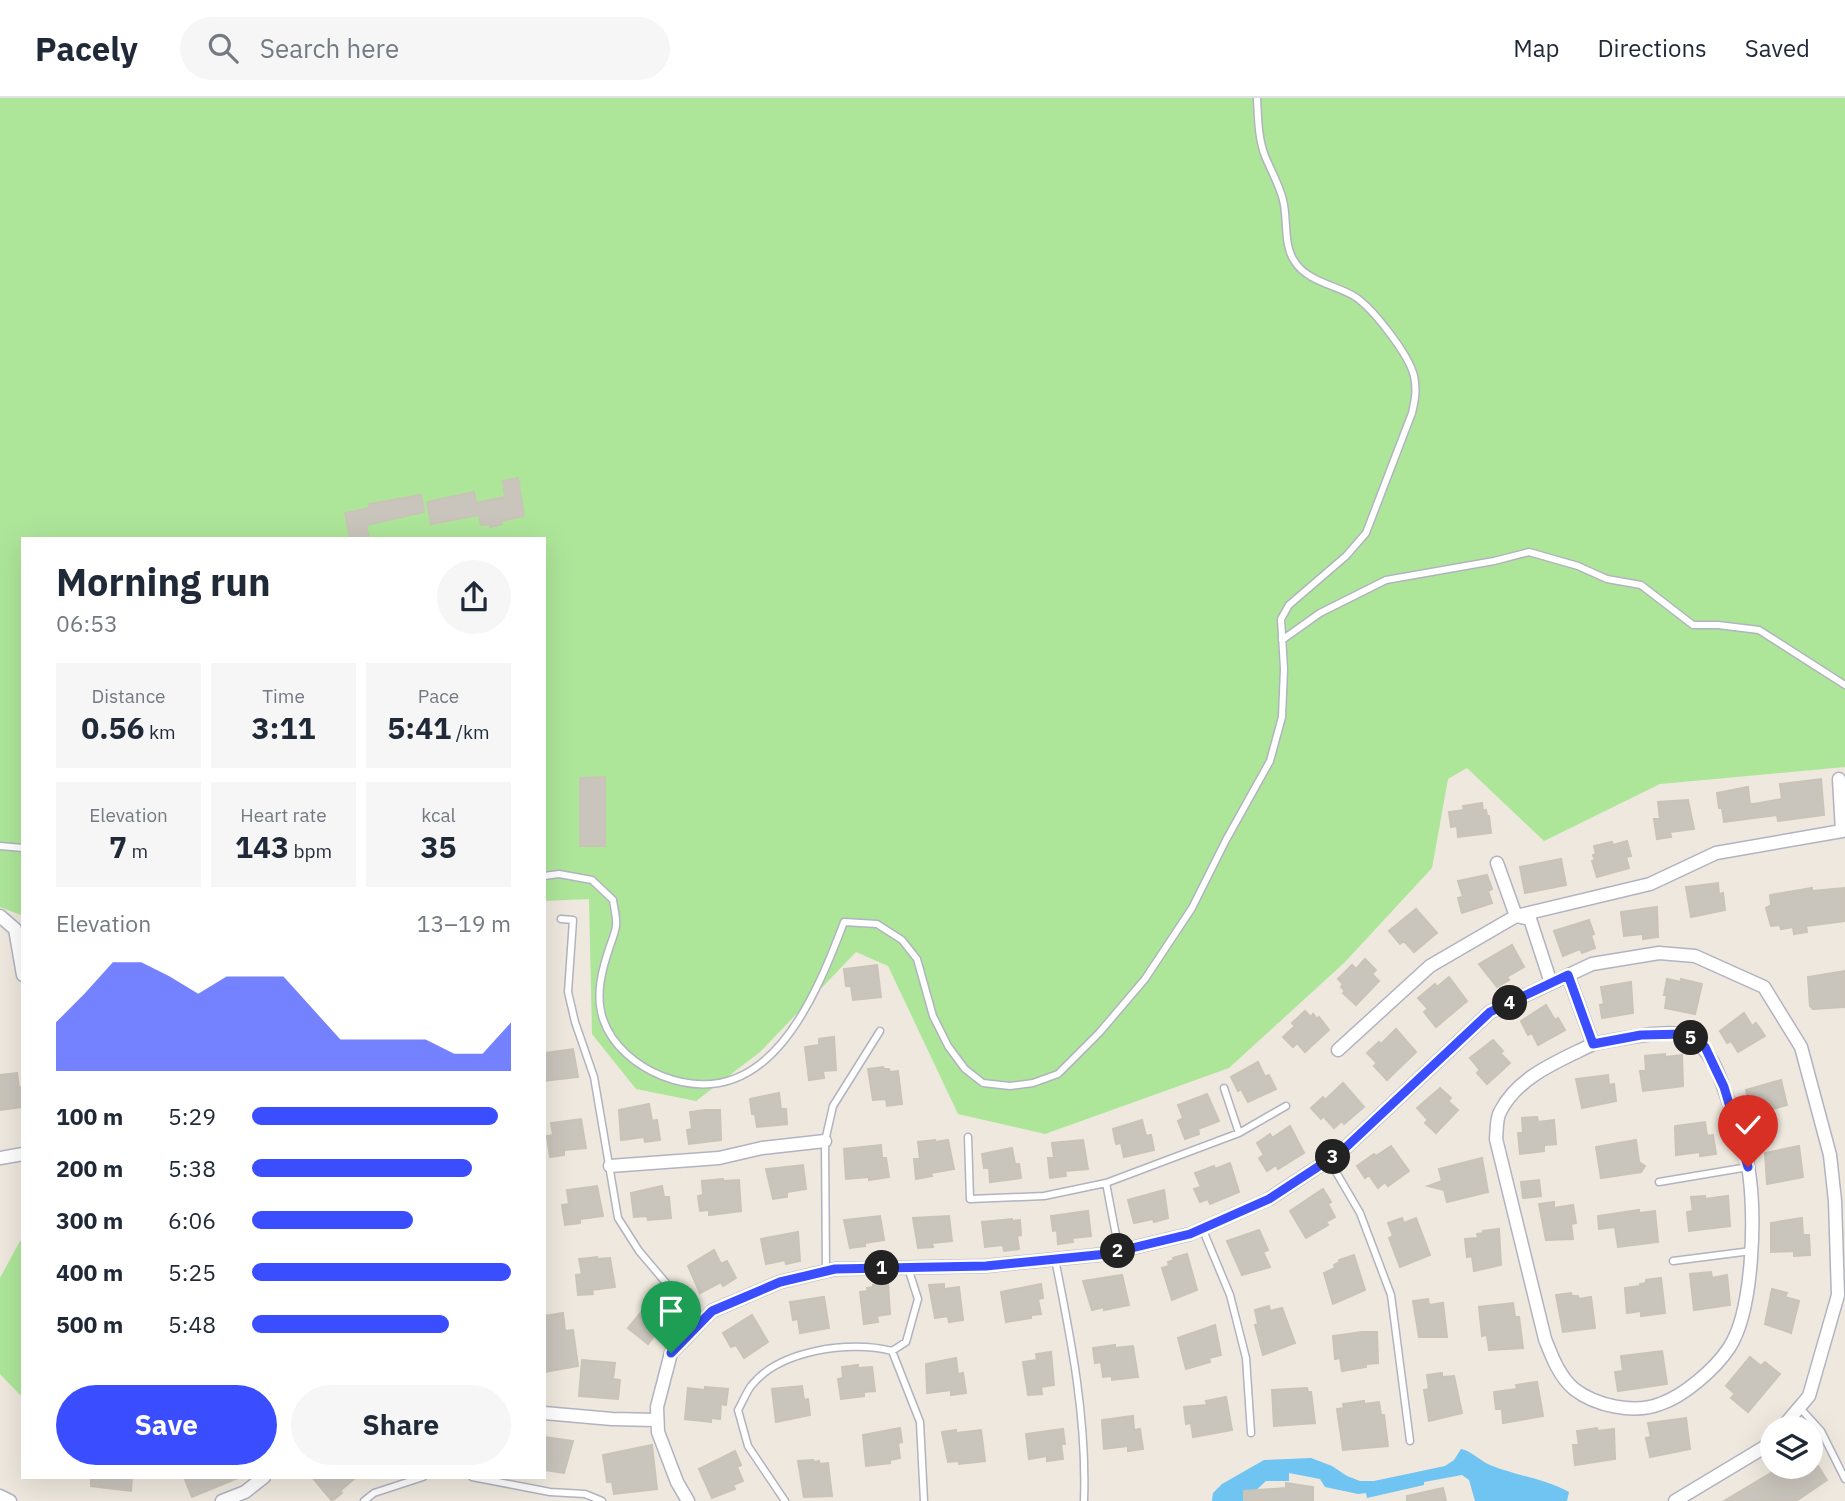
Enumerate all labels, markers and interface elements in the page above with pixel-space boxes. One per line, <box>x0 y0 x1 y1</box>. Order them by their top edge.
search box <box>180 17 670 80</box>
text: Pacely <box>35 27 138 70</box>
icon: search <box>204 29 242 67</box>
text: Search here <box>260 31 399 65</box>
text: Map <box>1513 32 1559 64</box>
text: Directions <box>1597 32 1707 64</box>
text: Saved <box>1745 32 1810 64</box>
text: Morning run <box>56 557 271 606</box>
button: share <box>437 560 511 634</box>
text: 06:53 <box>56 608 118 638</box>
text: Distance <box>91 684 166 708</box>
text: Time <box>262 684 305 708</box>
text: Pace <box>418 684 459 708</box>
text: 0.56 <box>81 708 145 747</box>
text: 3:11 <box>252 708 315 747</box>
text: 5:41 <box>387 708 451 747</box>
text: km <box>145 720 176 744</box>
text: /km <box>451 720 490 744</box>
text: Elevation <box>89 803 168 827</box>
text: Heart rate <box>240 803 327 827</box>
text: kcal <box>421 803 456 827</box>
text: 7 <box>109 827 127 866</box>
text: 143 <box>235 827 289 866</box>
text: 35 <box>421 827 457 866</box>
text: m <box>127 839 148 863</box>
text: bpm <box>289 839 332 863</box>
text: Elevation <box>56 908 151 938</box>
text: 13–19 m <box>417 908 511 938</box>
pin: 4 <box>1492 986 1528 1020</box>
text: 4 <box>1504 990 1515 1014</box>
pin: 5 <box>1674 1020 1708 1056</box>
text: 5 <box>1685 1025 1696 1049</box>
pin <box>1718 1095 1778 1167</box>
text: 100 m <box>56 1101 123 1131</box>
text: 5:29 <box>168 1101 216 1131</box>
icon: check <box>1729 1106 1767 1144</box>
pin: 3 <box>1316 1140 1350 1174</box>
text: 3 <box>1327 1144 1338 1168</box>
text: 200 m <box>56 1153 123 1183</box>
text: 5:38 <box>168 1153 216 1183</box>
text: 300 m <box>56 1205 123 1235</box>
text: 6:06 <box>168 1205 216 1235</box>
pin: 2 <box>1100 1234 1136 1268</box>
text: 2 <box>1112 1238 1123 1262</box>
pin: 1 <box>864 1250 900 1286</box>
text: 1 <box>876 1255 887 1279</box>
text: 400 m <box>56 1257 123 1287</box>
text: 5:25 <box>168 1257 216 1287</box>
pin <box>641 1281 701 1353</box>
icon: arrive <box>652 1292 690 1330</box>
text: 500 m <box>56 1309 123 1339</box>
text: 5:48 <box>168 1309 216 1339</box>
button: Save <box>56 1385 277 1465</box>
button: Share <box>291 1385 511 1465</box>
map controls <box>1760 1416 1823 1479</box>
button: layers <box>1760 1416 1823 1479</box>

